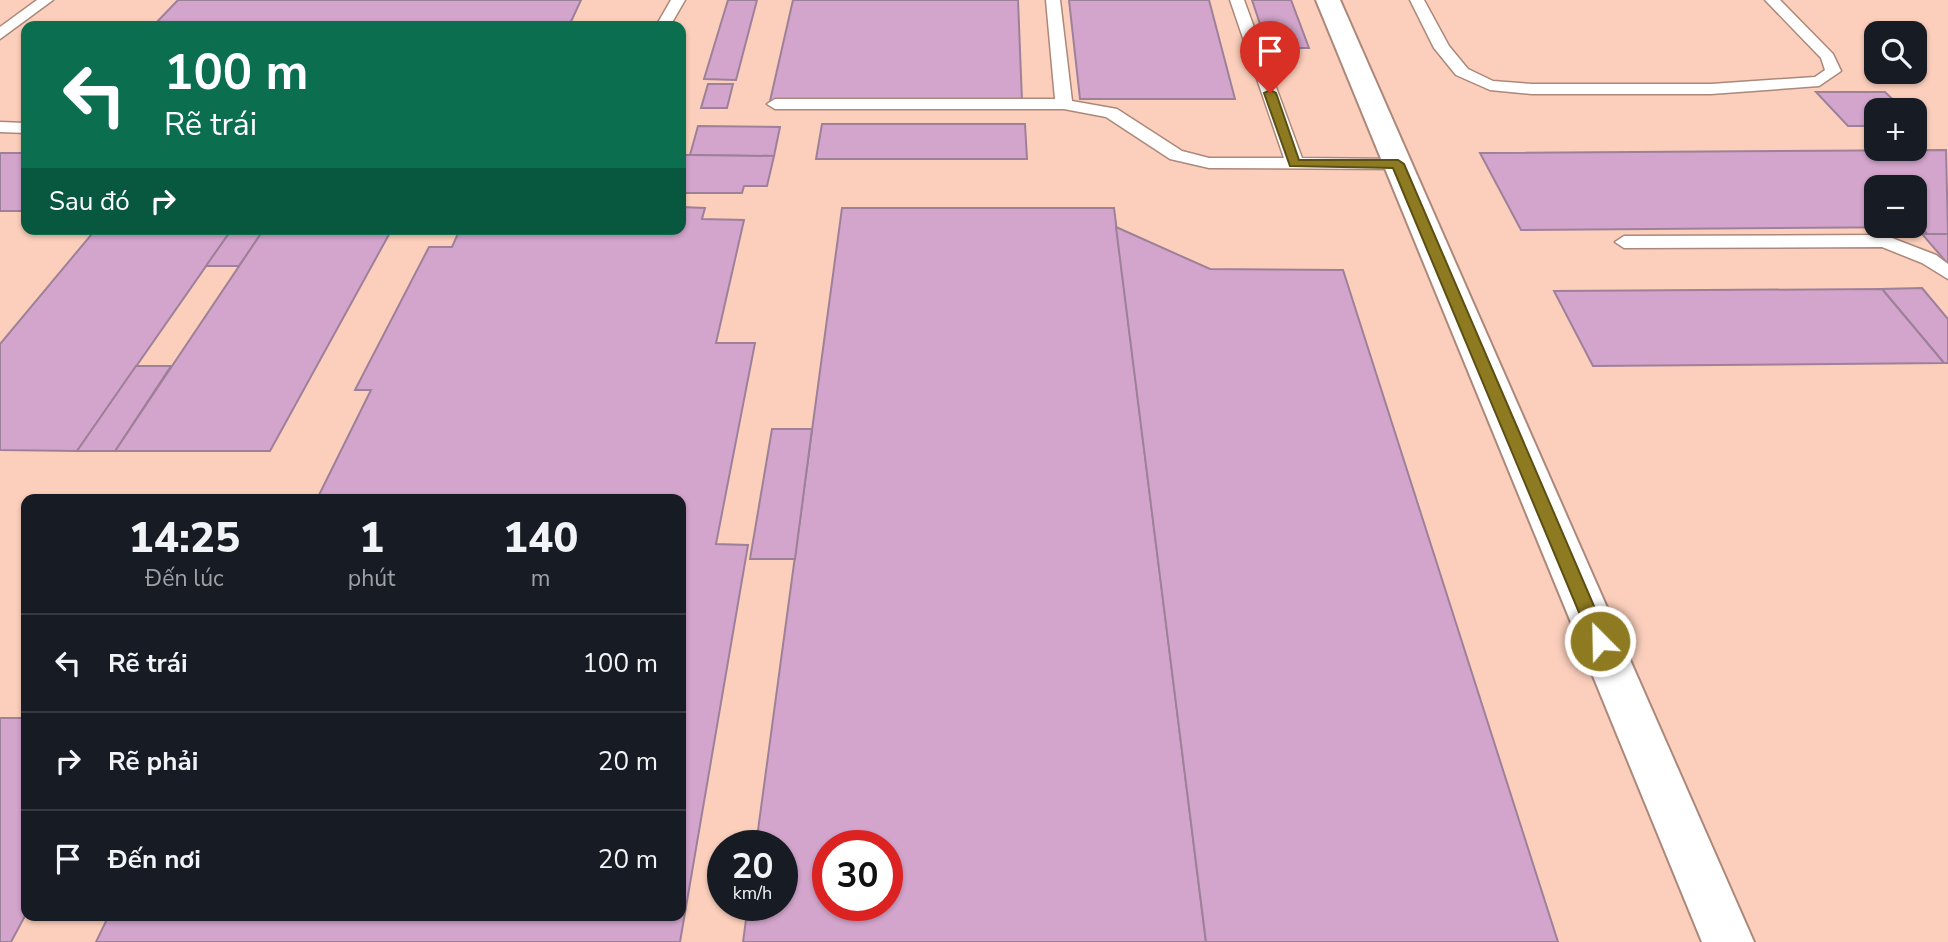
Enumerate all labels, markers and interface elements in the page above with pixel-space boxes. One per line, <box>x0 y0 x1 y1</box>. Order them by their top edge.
pin <box>1240 21 1300 93</box>
map controls <box>1864 21 1927 238</box>
button: search <box>1864 21 1927 84</box>
icon: arrive <box>1251 32 1289 70</box>
text: 100 m <box>164 39 308 106</box>
icon: left <box>49 49 140 140</box>
button: + <box>1864 98 1927 161</box>
text: Rẽ trái <box>164 103 257 146</box>
button: − <box>1864 175 1927 238</box>
icon: right <box>144 182 182 220</box>
text: Sau đó <box>49 184 130 219</box>
text: 14:25 <box>129 510 240 567</box>
text: 1 <box>359 510 384 567</box>
text: 140 <box>503 510 578 567</box>
text: Đến lúc <box>145 563 224 594</box>
text: phút <box>348 563 395 594</box>
text: m <box>531 563 550 594</box>
position arrow <box>1563 604 1637 678</box>
icon: left <box>49 644 87 682</box>
text: Rẽ trái <box>108 646 188 681</box>
text: 100 m <box>582 646 658 681</box>
icon: right <box>49 742 87 780</box>
text: Rẽ phải <box>108 744 198 779</box>
text: 20 m <box>598 744 658 779</box>
speed limit sign: 30 <box>812 830 903 921</box>
icon: arrive <box>49 840 87 878</box>
text: Đến nơi <box>108 842 201 877</box>
text: 20 m <box>598 842 658 877</box>
text: 20 <box>731 843 774 890</box>
text: km/h <box>733 881 772 905</box>

